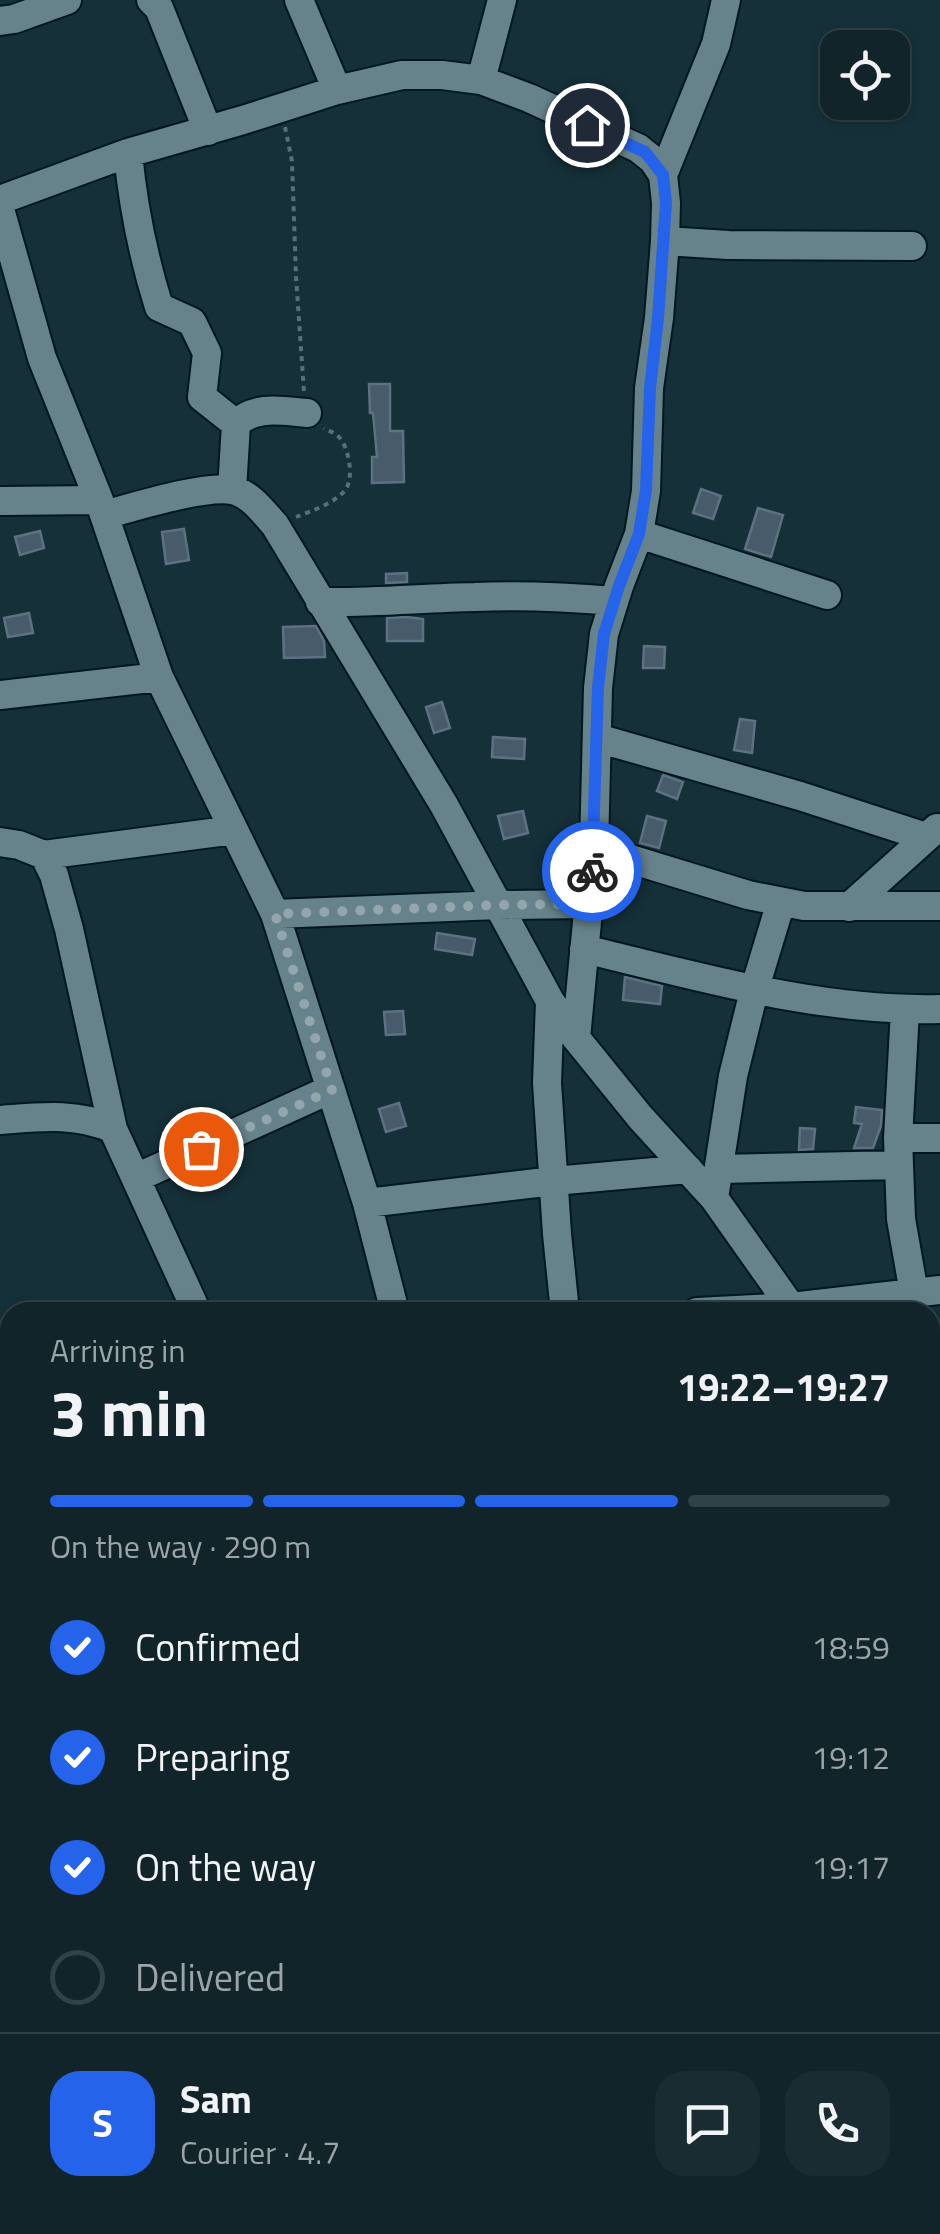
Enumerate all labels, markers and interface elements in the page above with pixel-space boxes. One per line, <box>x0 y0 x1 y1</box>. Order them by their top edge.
map controls <box>820 30 910 120</box>
button: locate <box>820 30 910 120</box>
pin <box>545 83 630 168</box>
icon: home <box>560 98 615 153</box>
courier <box>542 821 642 921</box>
icon: bike <box>565 844 620 899</box>
pin <box>159 1107 244 1192</box>
icon: bag <box>174 1122 229 1177</box>
text: Arriving in <box>50 1326 186 1374</box>
text: 19:22–19:27 <box>677 1358 890 1416</box>
text: 3 min <box>50 1362 208 1461</box>
text: On the way · 290 m <box>50 1522 311 1570</box>
text: Confirmed <box>135 1618 301 1676</box>
icon: check <box>50 1620 105 1675</box>
text: 18:59 <box>811 1623 890 1671</box>
text: Preparing <box>135 1728 290 1786</box>
icon: check <box>50 1730 105 1785</box>
text: 19:12 <box>811 1733 890 1781</box>
text: On the way <box>135 1838 316 1896</box>
icon: check <box>50 1840 105 1895</box>
text: 19:17 <box>811 1843 890 1891</box>
text: Delivered <box>135 1948 285 2006</box>
text: Sam <box>180 2070 252 2128</box>
button: chat <box>655 2071 760 2176</box>
button: phone <box>785 2071 890 2176</box>
text: S <box>92 2094 113 2152</box>
text: Courier · 4.7 <box>180 2128 340 2176</box>

